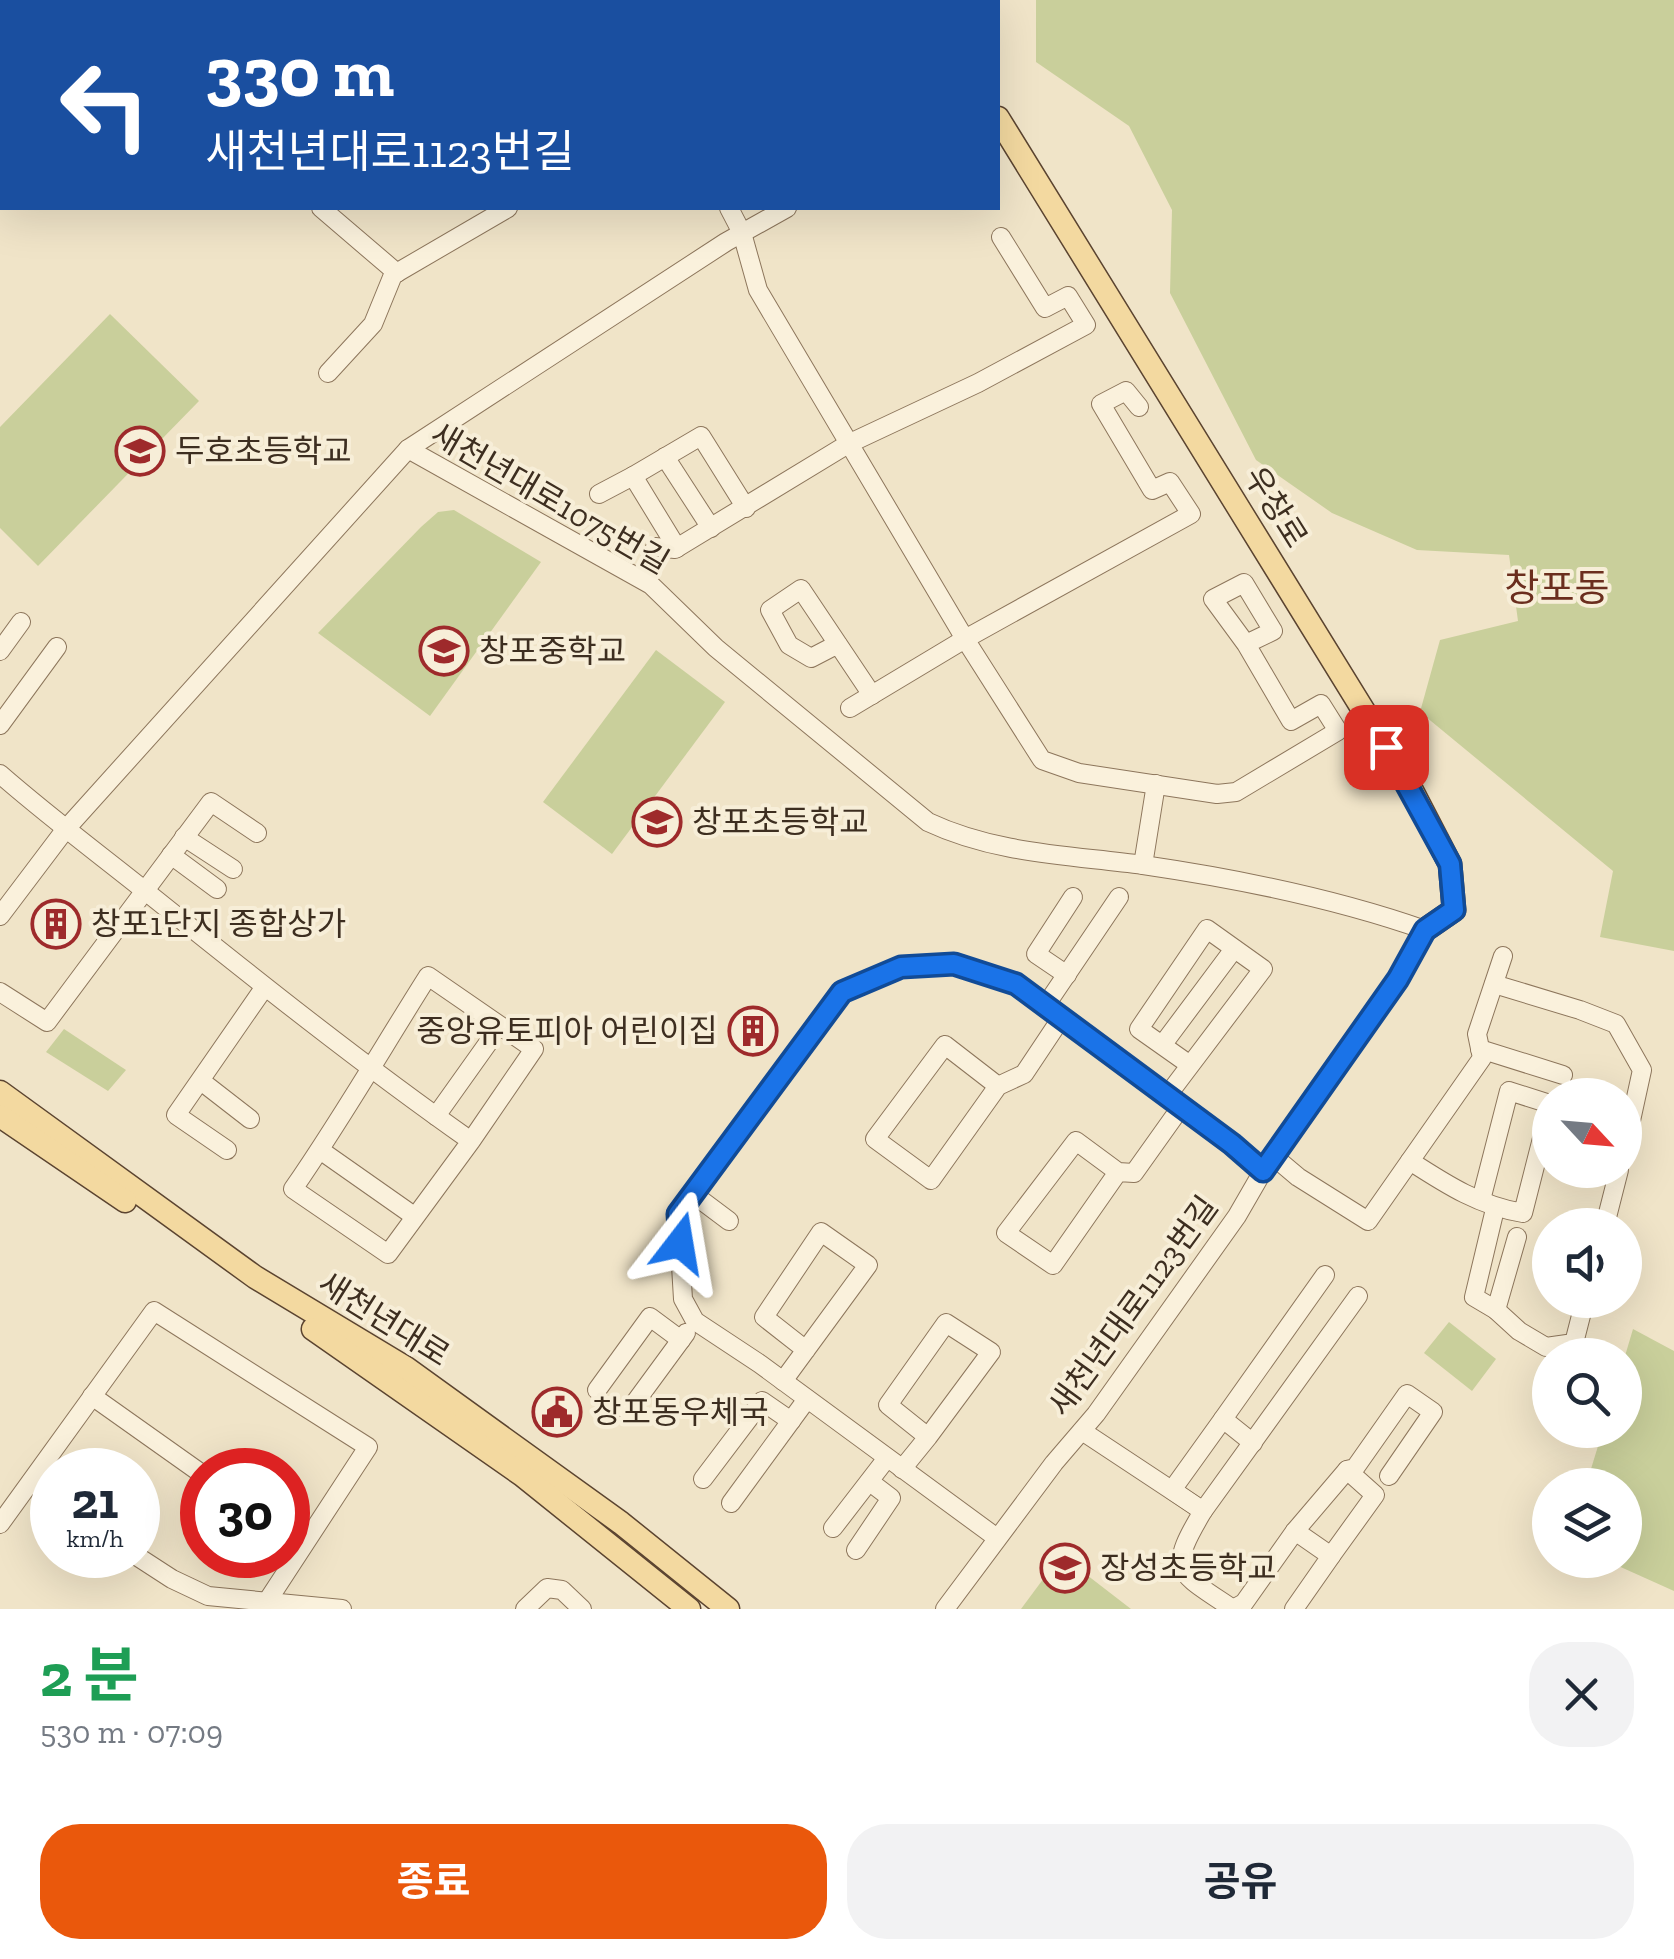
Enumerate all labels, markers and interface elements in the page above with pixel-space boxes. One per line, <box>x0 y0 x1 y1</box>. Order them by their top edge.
text: 330 m <box>205 30 394 114</box>
icon: left <box>40 40 170 170</box>
text: 새천년대로1123번길 <box>205 125 575 179</box>
street label: 새천년대로1075번길 <box>424 414 676 582</box>
school or university icon: 두호초등학교 <box>114 425 166 477</box>
place label: 두호초등학교 <box>175 432 352 470</box>
street label: 우창로 <box>1236 459 1316 555</box>
district label: 창포동 <box>1505 565 1609 611</box>
school or university icon: 창포중학교 <box>418 625 470 677</box>
place label: 창포중학교 <box>479 632 626 670</box>
pin <box>1344 705 1429 790</box>
icon: arrive <box>1359 720 1414 775</box>
school or university icon: 창포초등학교 <box>631 796 683 848</box>
place label: 창포초등학교 <box>692 803 869 841</box>
building icon: 창포1단지 종합상가 <box>30 898 82 950</box>
place label: 창포1단지 종합상가 <box>91 905 346 943</box>
building icon: 중앙유토피아 어린이집 <box>727 1005 779 1057</box>
place label: 중앙유토피아 어린이집 <box>416 1012 718 1050</box>
north arrow <box>1532 1078 1642 1188</box>
map controls <box>1532 1078 1642 1578</box>
street label: 새천년대로1123번길 <box>1040 1189 1226 1423</box>
position arrow <box>628 1191 732 1295</box>
button: sound <box>1532 1208 1642 1318</box>
street label: 새천년대로 <box>312 1264 456 1374</box>
button: search <box>1532 1338 1642 1448</box>
public building icon: 창포동우체국 <box>531 1386 583 1438</box>
place label: 창포동우체국 <box>592 1393 769 1431</box>
speed limit sign: 30 <box>180 1448 310 1578</box>
button: layers <box>1532 1468 1642 1578</box>
text: 21 <box>71 1471 119 1531</box>
text: km/h <box>66 1523 124 1553</box>
school or university icon: 장성초등학교 <box>1039 1542 1091 1594</box>
place label: 장성초등학교 <box>1100 1549 1277 1587</box>
text: 2 분 <box>40 1639 139 1711</box>
button: close <box>1529 1642 1634 1747</box>
text: 530 m · 07:09 <box>40 1713 223 1751</box>
button: 종료 <box>40 1824 827 1939</box>
button: 공유 <box>847 1824 1634 1939</box>

